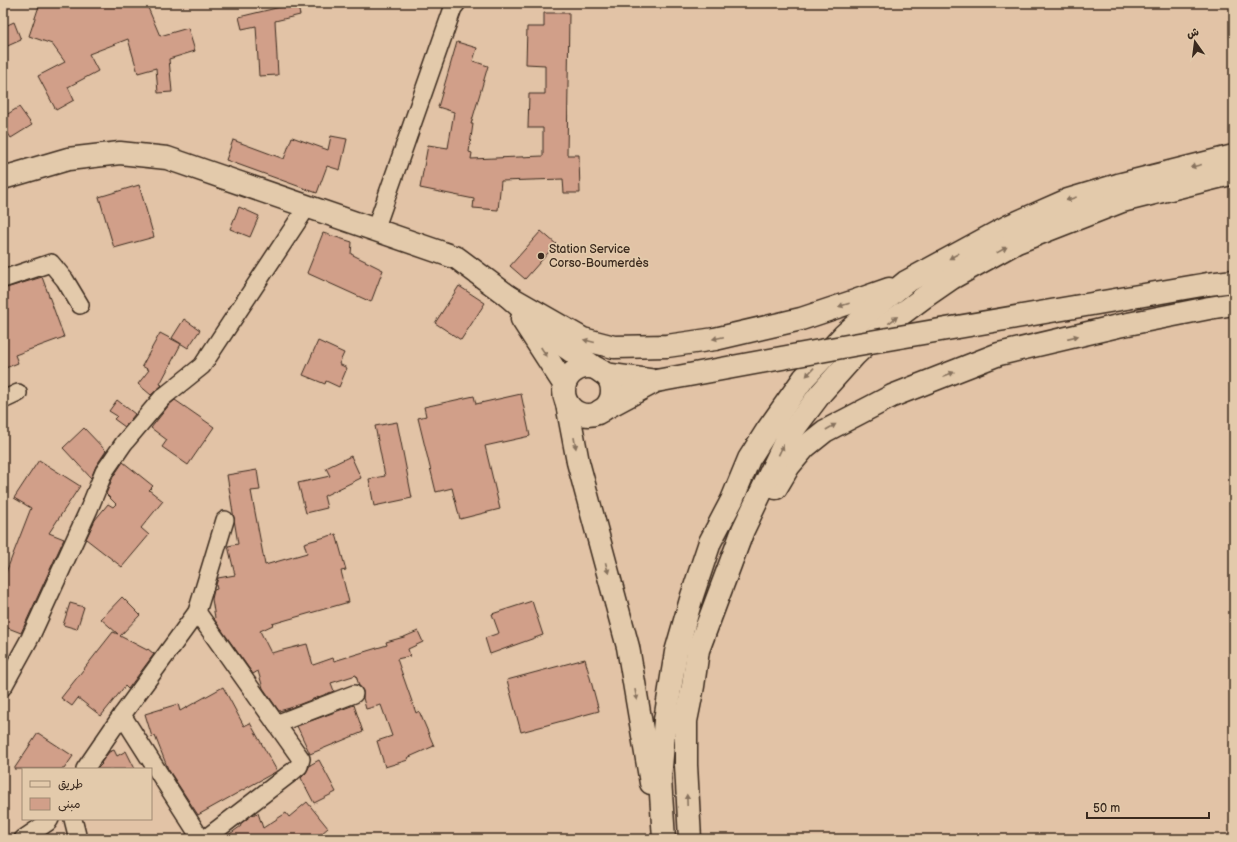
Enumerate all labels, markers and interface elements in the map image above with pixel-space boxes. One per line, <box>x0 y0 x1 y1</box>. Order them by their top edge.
north arrow <box>1175 22 1215 62</box>
text: ش <box>1185 25 1200 41</box>
one-way arrow <box>1190 163 1202 169</box>
one-way arrow <box>1064 197 1076 203</box>
place label: Station Service Corso-Boumerdès <box>549 242 649 271</box>
one-way arrow <box>996 247 1008 253</box>
marker: Station Service Corso-Boumerdès <box>536 251 546 261</box>
one-way arrow <box>948 253 960 260</box>
one-way arrow <box>837 302 849 308</box>
one-way arrow <box>887 316 898 325</box>
one-way arrow <box>1067 333 1080 339</box>
one-way arrow <box>712 335 724 341</box>
one-way arrow <box>583 337 596 343</box>
one-way arrow <box>540 346 547 358</box>
one-way arrow <box>805 367 815 377</box>
one-way arrow <box>944 370 956 376</box>
one-way arrow <box>825 424 837 431</box>
one-way arrow <box>572 436 578 449</box>
one-way arrow <box>778 444 784 456</box>
one-way arrow <box>604 563 610 575</box>
one-way arrow <box>633 689 639 701</box>
legend <box>22 768 152 820</box>
text: طريق <box>58 777 83 792</box>
one-way arrow <box>684 793 690 806</box>
scale bar <box>1087 794 1209 820</box>
text: مبنى <box>58 797 81 812</box>
text: 50 m <box>1093 801 1120 816</box>

